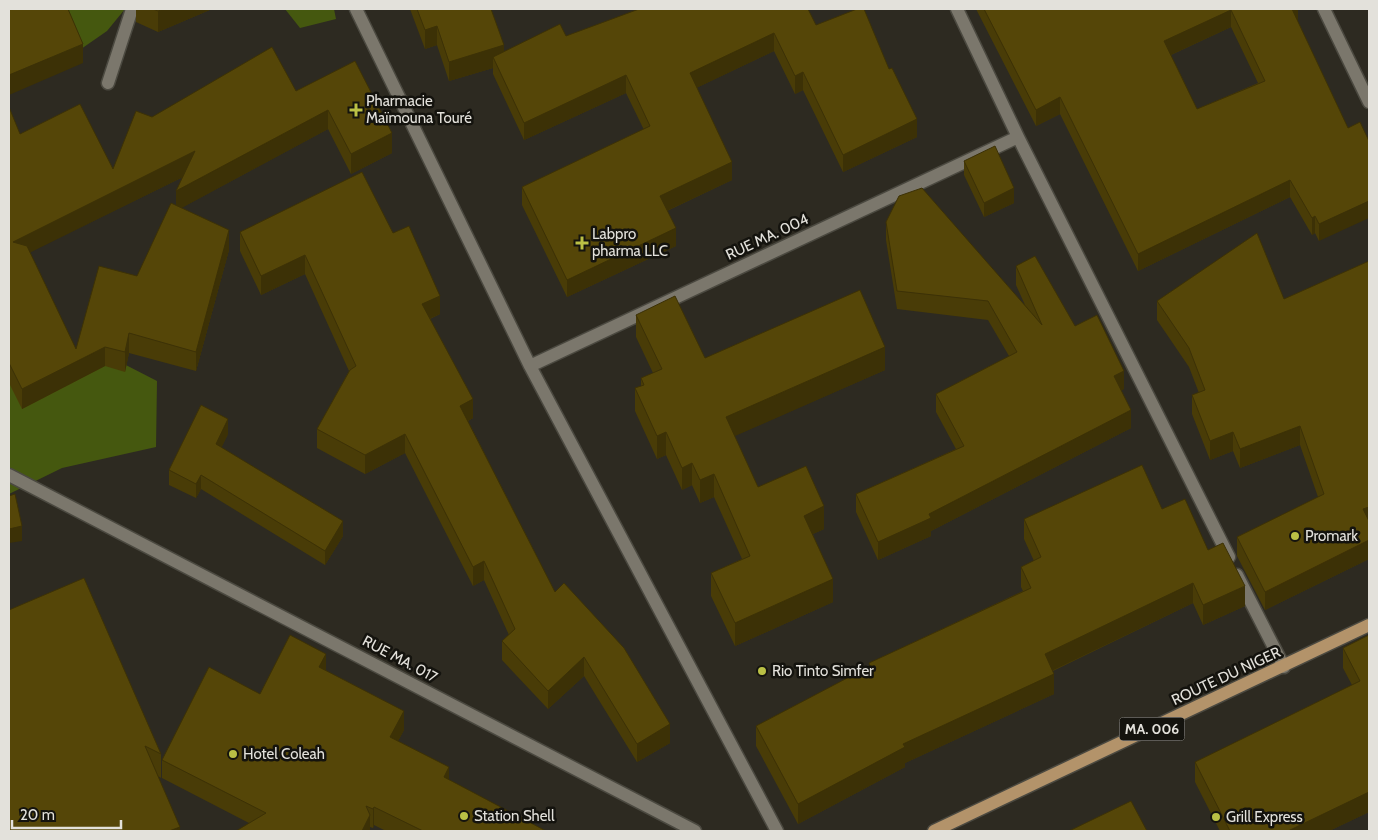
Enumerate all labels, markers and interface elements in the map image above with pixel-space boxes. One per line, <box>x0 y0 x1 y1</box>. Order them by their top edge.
place label: Pharmacie Maïmouna Touré <box>366 92 472 127</box>
marker: Pharmacie Maïmouna Touré <box>350 104 362 116</box>
street label: RUE MA. 004 <box>723 210 811 264</box>
place label: Labpro pharma LLC <box>592 225 668 260</box>
marker: Labpro pharma LLC <box>576 237 588 249</box>
place label: Promark <box>1305 527 1358 545</box>
marker: Promark <box>1289 530 1301 542</box>
street label: RUE MA. 017 <box>359 632 441 687</box>
street label: ROUTE DU NIGER <box>1169 643 1283 709</box>
place label: Rio Tinto Simfer <box>772 662 874 680</box>
marker: Rio Tinto Simfer <box>756 665 768 677</box>
road number: MA. 006 <box>1120 718 1184 741</box>
place label: Hotel Coleah <box>243 745 325 763</box>
marker: Hotel Coleah <box>227 748 239 760</box>
scale bar <box>12 798 121 830</box>
text: 20 m <box>20 806 55 824</box>
place label: Station Shell <box>474 807 555 825</box>
place label: Grill Express <box>1226 808 1303 826</box>
marker: Station Shell <box>458 810 470 822</box>
marker: Grill Express <box>1210 811 1222 823</box>

